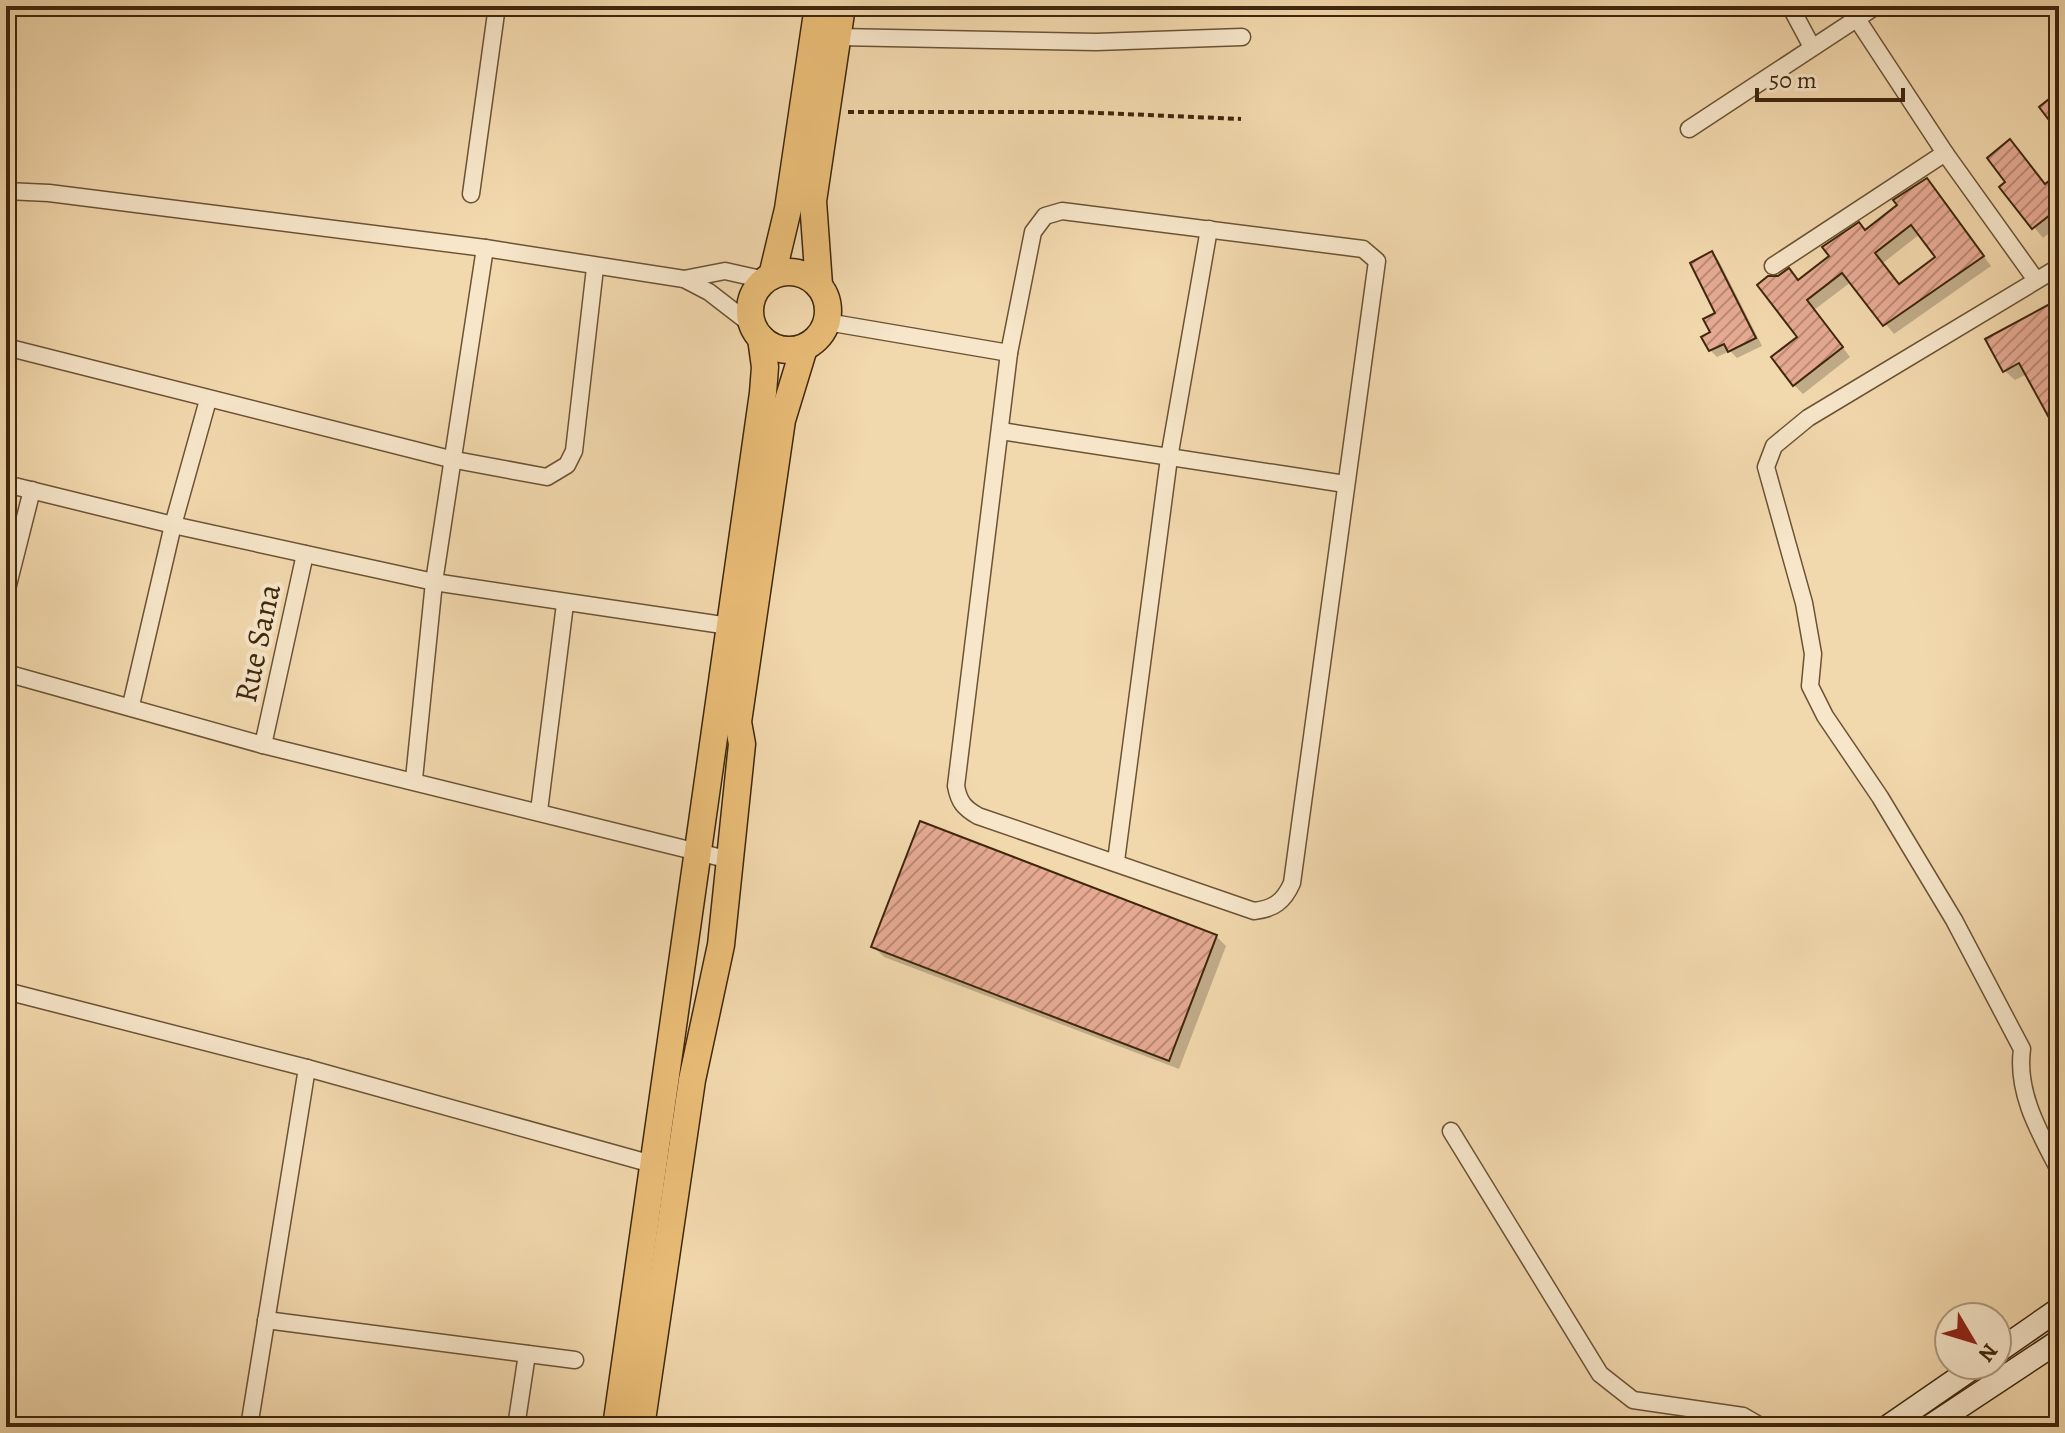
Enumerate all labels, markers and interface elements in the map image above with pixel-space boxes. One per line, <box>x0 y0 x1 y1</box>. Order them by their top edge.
scale bar <box>1757 52 1903 102</box>
text: 50 m <box>1769 64 1817 96</box>
street label: Rue Sana <box>223 580 291 706</box>
north arrow <box>1933 1301 2013 1381</box>
text: N <box>1971 1337 2005 1368</box>

